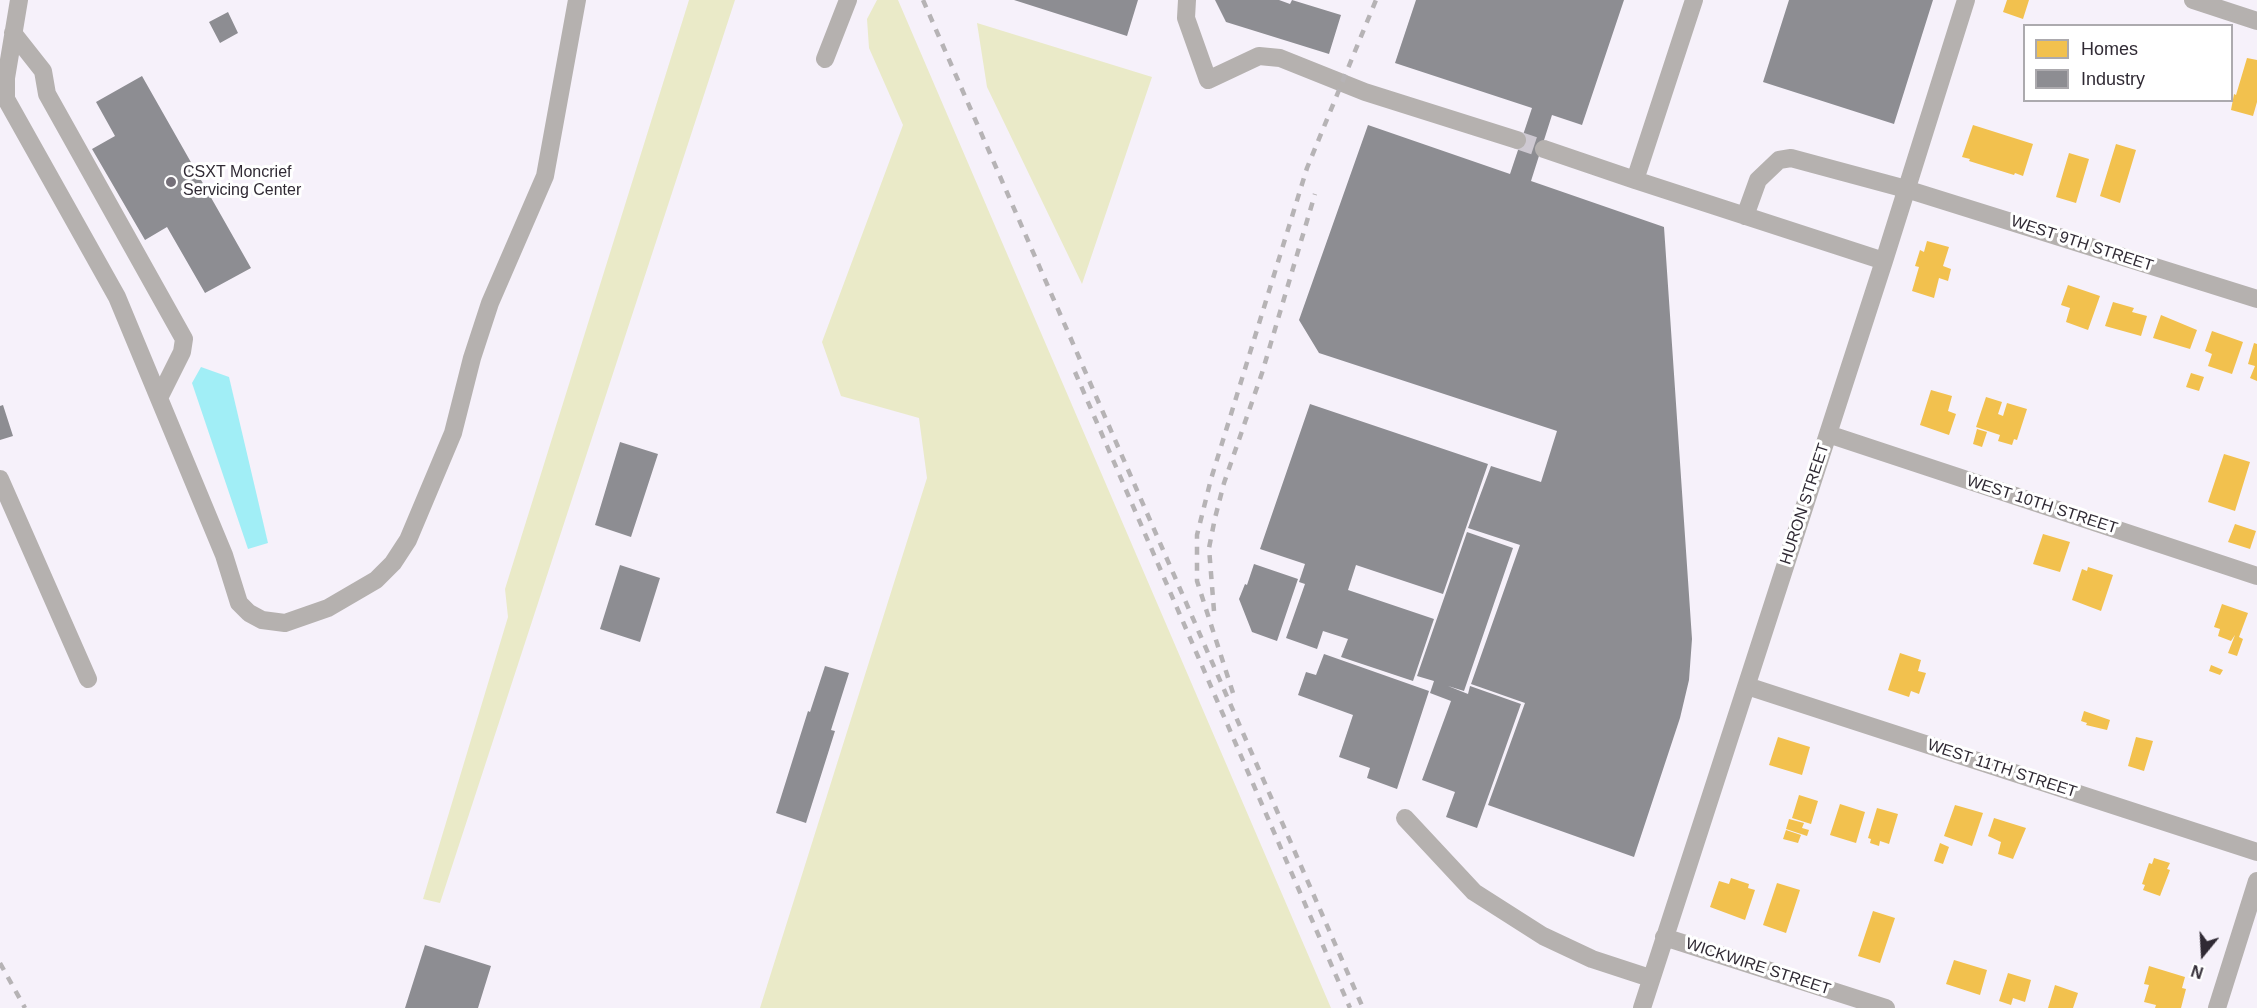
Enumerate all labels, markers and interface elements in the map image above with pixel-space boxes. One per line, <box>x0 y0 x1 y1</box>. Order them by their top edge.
legend <box>2023 24 2233 102</box>
text: Homes <box>2081 39 2138 59</box>
text: Industry <box>2081 69 2145 89</box>
place label: CSXT Moncrief Servicing Center <box>183 163 301 201</box>
marker: CSXT Moncrief Servicing Center <box>164 175 178 189</box>
street label: WEST 9TH STREET <box>2008 212 2156 276</box>
street label: HURON STREET <box>1776 441 1834 567</box>
street label: WEST 10TH STREET <box>1964 472 2120 538</box>
street label: WEST 11TH STREET <box>1925 736 2079 802</box>
north arrow <box>2173 924 2233 984</box>
street label: WICKWIRE STREET <box>1683 935 1833 999</box>
text: N <box>2189 962 2205 981</box>

